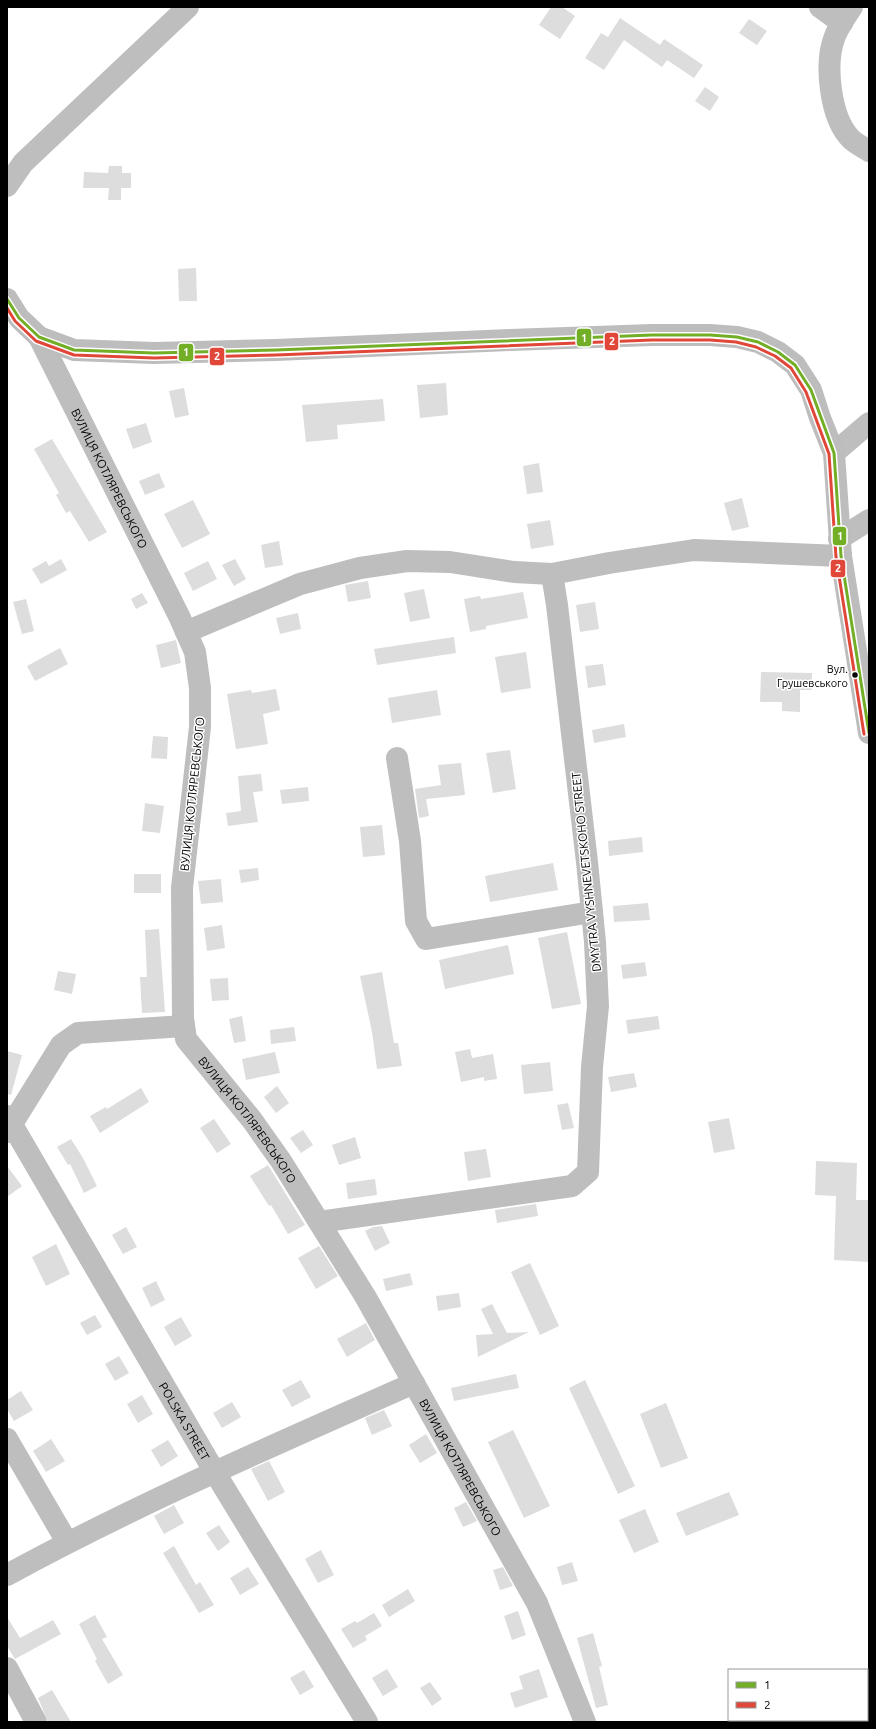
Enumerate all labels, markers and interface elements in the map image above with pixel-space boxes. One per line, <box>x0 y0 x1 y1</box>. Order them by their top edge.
line badge: 1 <box>576 328 592 347</box>
text: 1 <box>581 332 587 344</box>
line badge: 2 <box>604 332 619 351</box>
text: 2 <box>609 335 615 347</box>
line badge: 1 <box>178 343 194 362</box>
text: 1 <box>183 346 189 358</box>
line badge: 2 <box>209 347 225 366</box>
text: 2 <box>214 350 220 362</box>
street label: ВУЛИЦЯ КОТЛЯРЕВСЬКОГО <box>69 406 150 550</box>
line badge: 1 <box>832 526 847 546</box>
text: 1 <box>837 530 843 542</box>
line badge: 2 <box>830 559 846 578</box>
text: 2 <box>835 562 841 574</box>
place label: Вул. Грушевського <box>777 663 848 689</box>
marker: Вул. Грушевського <box>850 670 860 680</box>
street label: ВУЛИЦЯ КОТЛЯРЕВСЬКОГО <box>177 716 207 872</box>
street label: DMYTRA VYSHNEVETSKOHO STREET <box>569 771 603 973</box>
street label: ВУЛИЦЯ КОТЛЯРЕВСЬКОГО <box>196 1054 300 1185</box>
street label: POLSKA STREET <box>157 1380 213 1462</box>
street label: ВУЛИЦЯ КОТЛЯРЕВСЬКОГО <box>417 1396 504 1538</box>
legend <box>728 1669 868 1721</box>
text: 1 <box>764 1678 771 1691</box>
text: 2 <box>764 1698 771 1711</box>

